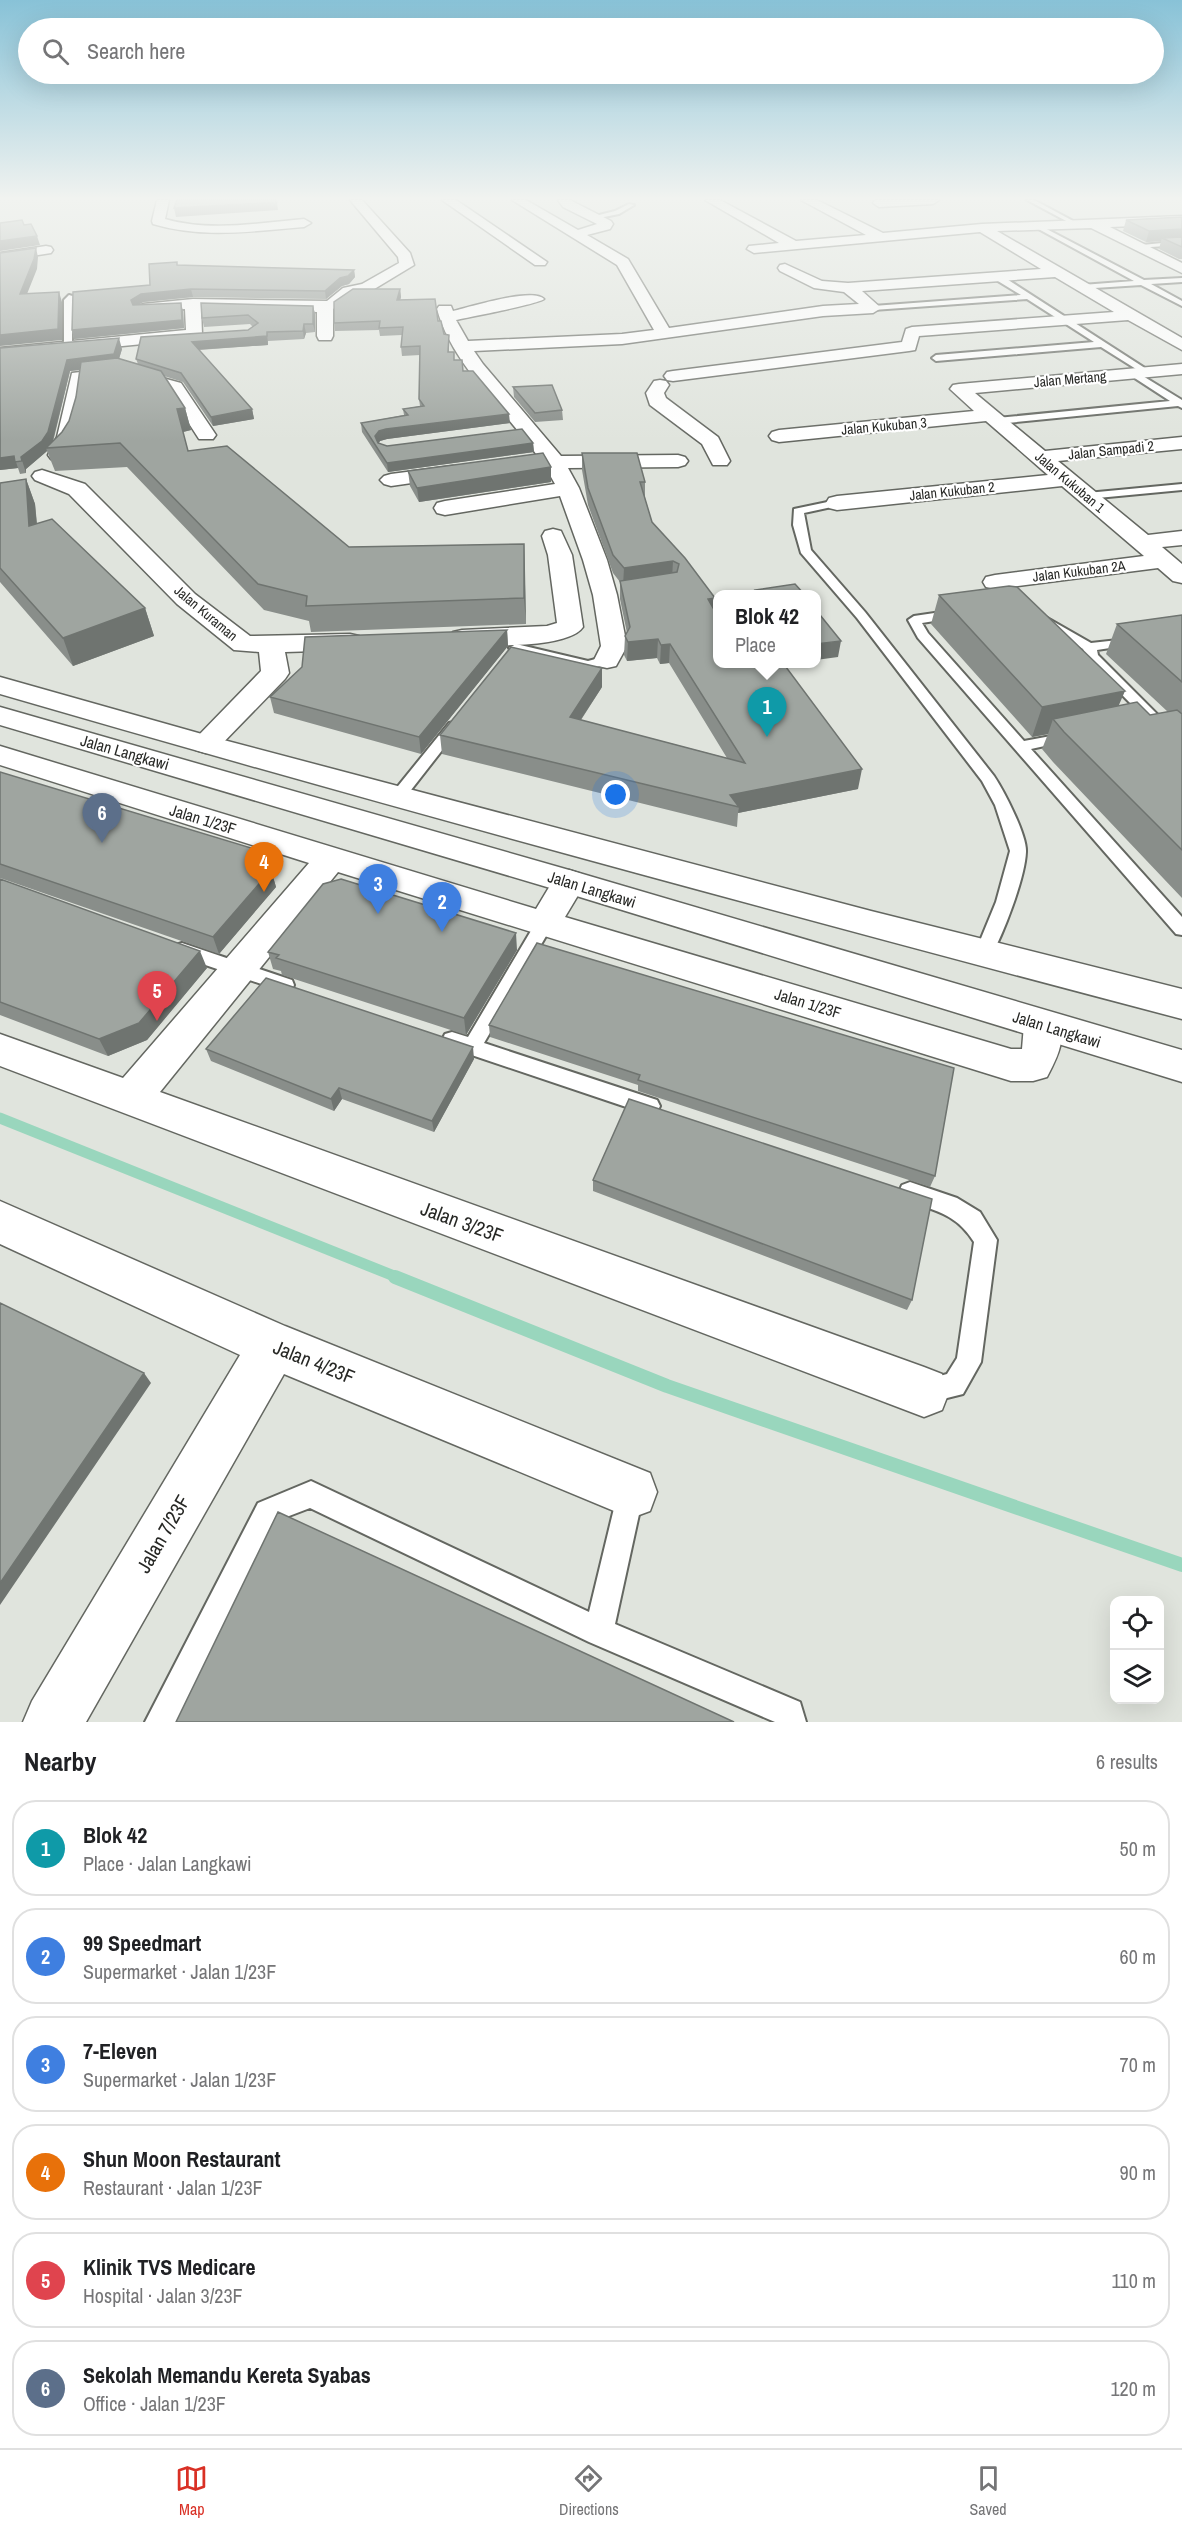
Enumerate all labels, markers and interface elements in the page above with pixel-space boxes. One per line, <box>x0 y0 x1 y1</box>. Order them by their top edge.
search box <box>18 18 1164 84</box>
icon: search <box>39 35 72 68</box>
text: Search here <box>87 36 185 66</box>
street label: Jalan Mertang <box>1033 367 1108 391</box>
street label: Jalan Kukuban 3 <box>841 413 927 439</box>
street label: Jalan Sampadi 2 <box>1067 437 1155 463</box>
street label: Jalan Kukuban 1 <box>1031 448 1109 517</box>
street label: Jalan Kukuban 2 <box>909 478 995 504</box>
street label: Jalan Kukuban 2A <box>1032 556 1127 586</box>
street label: Jalan Kuraman <box>171 581 241 645</box>
popup <box>713 590 821 668</box>
text: Blok 42 <box>735 601 799 631</box>
text: Place <box>735 631 776 658</box>
pin: 1 <box>748 688 786 737</box>
street label: Jalan Langkawi <box>78 729 172 775</box>
your location <box>601 780 630 809</box>
pin: 6 <box>82 794 122 843</box>
street label: Jalan 1/23F <box>167 798 239 840</box>
pin: 4 <box>244 842 284 892</box>
pin: 3 <box>358 864 398 914</box>
street label: Jalan Langkawi <box>545 865 639 913</box>
pin: 2 <box>422 882 462 932</box>
pin: 5 <box>138 972 176 1021</box>
street label: Jalan 1/23F <box>772 982 844 1024</box>
street label: Jalan Langkawi <box>1010 1005 1104 1053</box>
street label: Jalan 3/23F <box>417 1194 507 1249</box>
street label: Jalan 4/23F <box>269 1333 359 1390</box>
street label: Jalan 7/23F <box>129 1490 196 1578</box>
map controls <box>1110 1596 1164 1704</box>
button: locate <box>1110 1596 1164 1650</box>
button: layers <box>1110 1650 1164 1704</box>
text: Nearby <box>24 1744 96 1779</box>
text: 6 results <box>1096 1748 1158 1775</box>
text: Blok 42 <box>83 1820 147 1850</box>
text: 1 <box>41 1835 50 1862</box>
text: 50 m <box>1120 1835 1156 1862</box>
text: Place · Jalan Langkawi <box>83 1850 252 1877</box>
text: 99 Speedmart <box>83 1928 201 1958</box>
text: 2 <box>41 1943 50 1970</box>
text: 60 m <box>1120 1943 1156 1970</box>
text: Supermarket · Jalan 1/23F <box>83 1958 276 1985</box>
text: 7-Eleven <box>83 2036 157 2066</box>
text: 3 <box>41 2051 50 2078</box>
text: 70 m <box>1120 2051 1156 2078</box>
text: Supermarket · Jalan 1/23F <box>83 2066 276 2093</box>
text: Shun Moon Restaurant <box>83 2144 280 2174</box>
text: 4 <box>41 2159 50 2186</box>
text: 90 m <box>1120 2159 1156 2186</box>
text: Restaurant · Jalan 1/23F <box>83 2174 263 2201</box>
text: Klinik TVS Medicare <box>83 2252 255 2282</box>
text: 5 <box>41 2267 50 2294</box>
text: 110 m <box>1112 2267 1156 2294</box>
text: Hospital · Jalan 3/23F <box>83 2282 243 2309</box>
text: Sekolah Memandu Kereta Syabas <box>83 2360 371 2390</box>
text: 6 <box>41 2375 50 2402</box>
text: 120 m <box>1110 2375 1156 2402</box>
text: Office · Jalan 1/23F <box>83 2390 226 2417</box>
tab: Map <box>175 2462 208 2520</box>
tab: Directions <box>559 2462 619 2520</box>
tab: Saved <box>969 2462 1007 2520</box>

